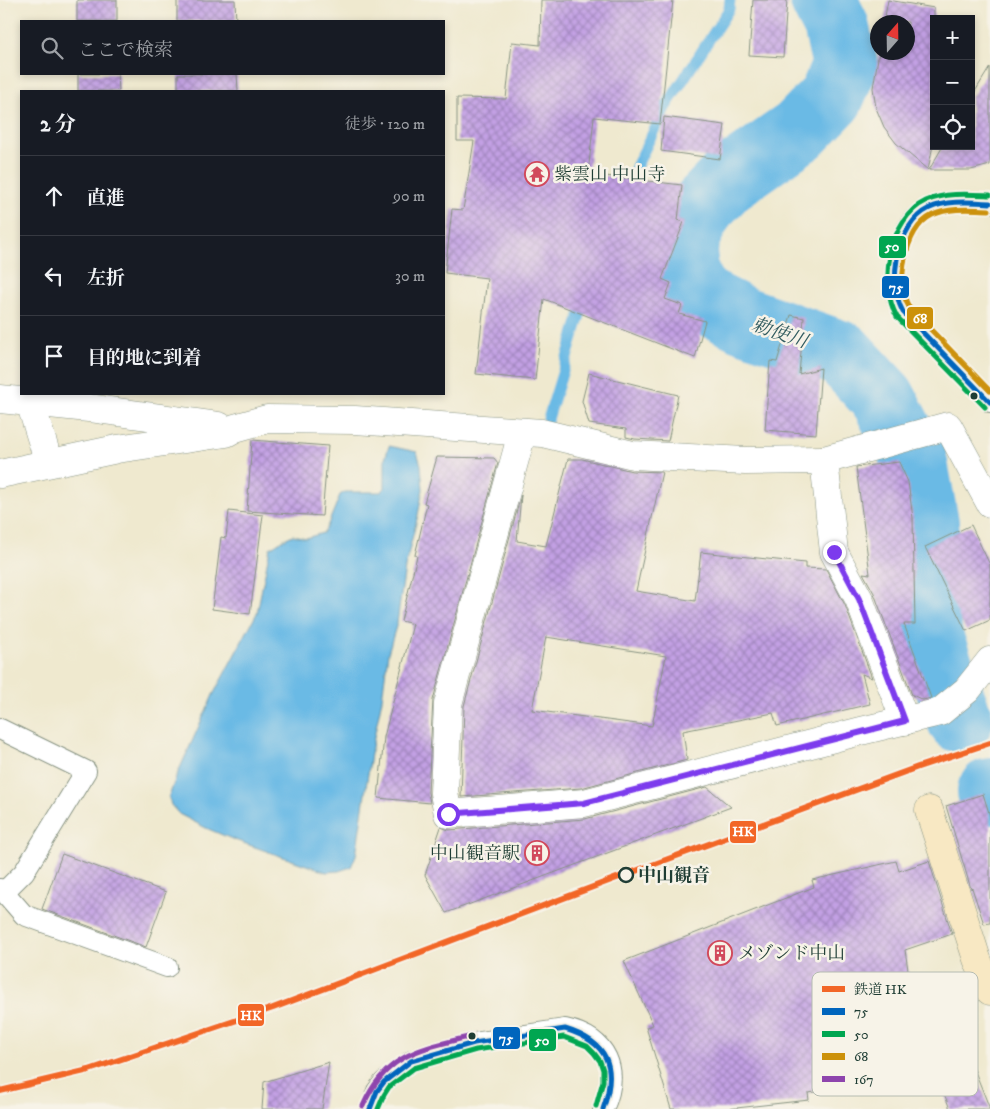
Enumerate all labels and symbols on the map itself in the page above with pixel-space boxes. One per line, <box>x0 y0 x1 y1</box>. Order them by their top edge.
north arrow <box>870 15 915 60</box>
temple icon: 紫雲山 中山寺 <box>524 161 550 187</box>
place label: 紫雲山 中山寺 <box>554 164 666 186</box>
line badge: 50 <box>878 235 907 259</box>
text: 50 <box>884 238 900 256</box>
line badge: 75 <box>881 275 910 299</box>
text: 75 <box>889 279 903 297</box>
line badge: 68 <box>906 306 934 330</box>
text: 68 <box>913 310 927 328</box>
water label: 勅使川 <box>749 313 812 354</box>
unlabelled marker <box>969 391 979 401</box>
route end <box>823 541 846 564</box>
route start <box>437 803 460 826</box>
line badge: HK <box>729 820 757 844</box>
text: HK <box>732 823 755 841</box>
building icon: 中山観音駅 <box>524 840 550 866</box>
place label: 中山観音駅 <box>430 843 520 865</box>
place label: 中山観音 <box>638 865 710 887</box>
marker: 中山観音 <box>618 867 634 883</box>
building icon: メゾンド中山 <box>707 940 733 966</box>
place label: メゾンド中山 <box>738 943 845 965</box>
legend <box>812 972 978 1096</box>
text: 鉄道 HK <box>854 981 907 999</box>
line badge: HK <box>237 1003 265 1027</box>
text: 75 <box>854 1003 868 1021</box>
text: HK <box>240 1007 263 1025</box>
line badge: 75 <box>492 1026 521 1050</box>
text: 50 <box>854 1026 869 1044</box>
line badge: 50 <box>528 1028 557 1052</box>
text: 75 <box>499 1030 513 1048</box>
unlabelled marker <box>467 1031 477 1041</box>
text: 50 <box>534 1032 550 1050</box>
text: 68 <box>854 1048 868 1066</box>
text: 167 <box>854 1071 874 1089</box>

